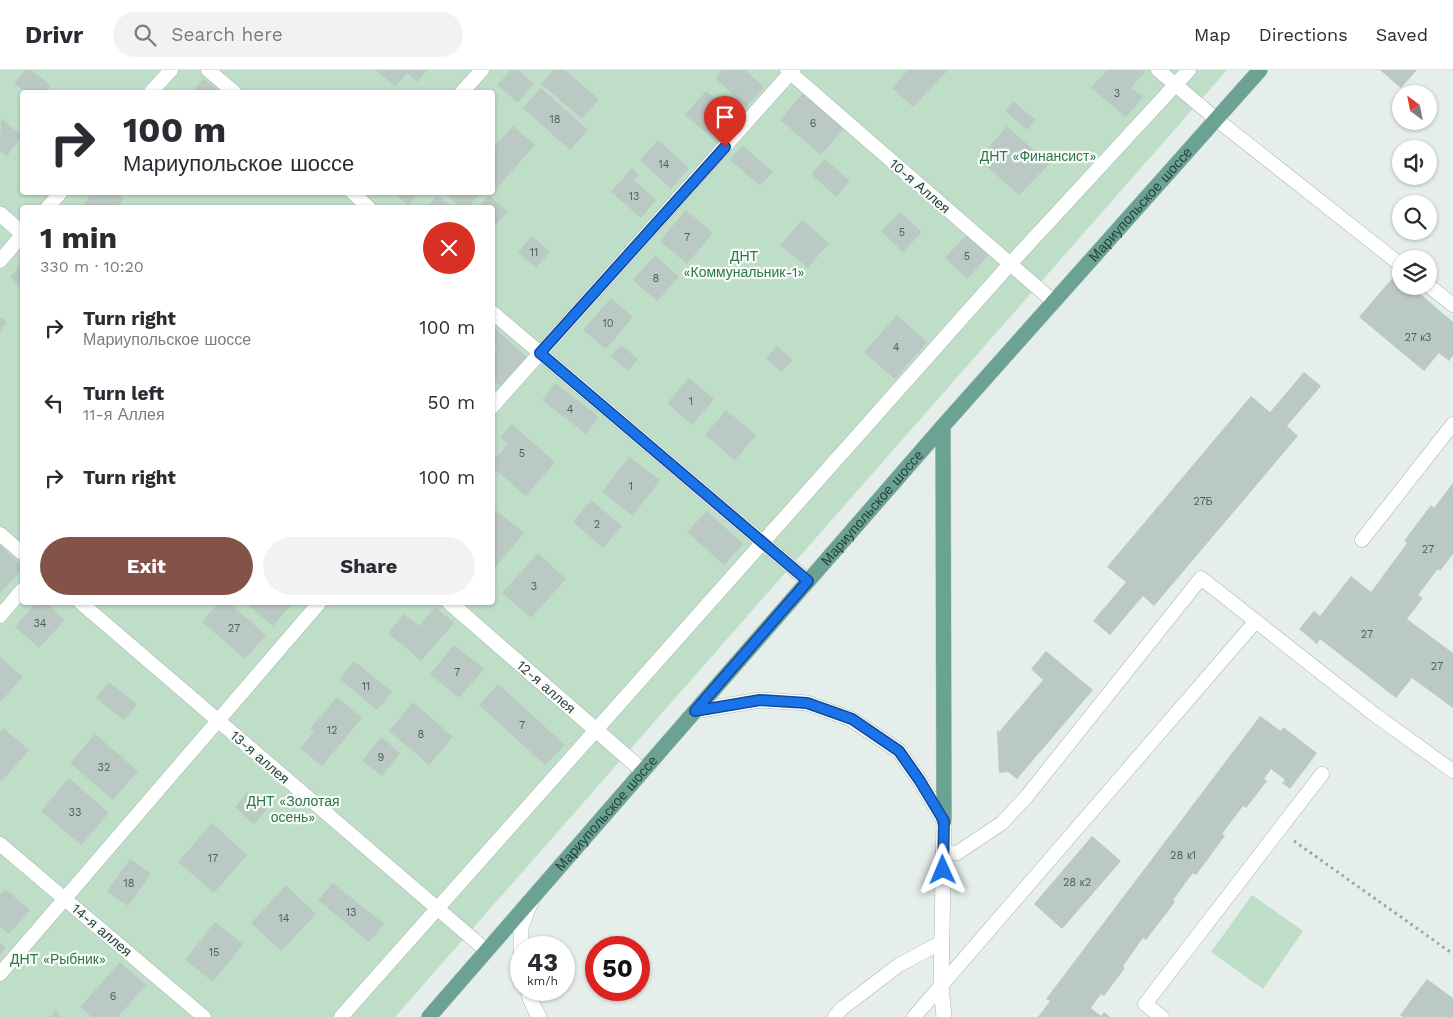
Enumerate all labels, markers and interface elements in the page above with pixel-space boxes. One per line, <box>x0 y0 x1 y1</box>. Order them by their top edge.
search box <box>113 12 463 57</box>
text: Drivr <box>25 21 83 49</box>
icon: search <box>131 21 159 49</box>
text: Search here <box>171 23 283 46</box>
text: Map <box>1194 24 1231 45</box>
text: Directions <box>1259 24 1348 45</box>
text: Saved <box>1376 24 1428 45</box>
north arrow <box>1392 85 1438 130</box>
map controls <box>1392 85 1437 295</box>
house number: 3 <box>1114 87 1120 100</box>
pin <box>704 96 746 147</box>
icon: arrive <box>711 103 739 131</box>
text: 100 m <box>123 109 226 151</box>
icon: right <box>40 110 105 175</box>
house number: 18 <box>549 113 561 126</box>
house number: 6 <box>810 117 817 130</box>
button: sound <box>1392 140 1437 185</box>
street label: Мариупольское шоссе <box>1085 144 1195 265</box>
park label: ДНТ «Финансист» <box>980 148 1096 164</box>
text: Мариупольское шоссе <box>123 151 354 176</box>
street label: 10-я Аллея <box>887 155 953 217</box>
house number: 14 <box>658 158 670 171</box>
house number: 13 <box>629 190 639 203</box>
button: search <box>1392 195 1437 240</box>
text: 1 min <box>40 220 117 255</box>
button: close <box>423 222 475 274</box>
house number: 5 <box>899 226 905 239</box>
house number: 7 <box>684 231 690 244</box>
house number: 11 <box>530 246 538 259</box>
park label: ДНТ «Коммунальник-1» <box>684 248 805 280</box>
house number: 5 <box>964 250 970 263</box>
button: layers <box>1392 250 1437 295</box>
text: 330 m · 10:20 <box>40 257 144 276</box>
house number: 8 <box>653 272 660 285</box>
text: Turn right <box>83 307 176 330</box>
icon: right <box>40 314 68 342</box>
text: 100 m <box>419 316 475 339</box>
house number: 10 <box>602 317 614 330</box>
text: Мариупольское шоссе <box>83 330 251 349</box>
house number: 27 к3 <box>1404 331 1432 344</box>
house number: 4 <box>893 341 900 354</box>
text: Turn left <box>83 382 164 405</box>
icon: left <box>40 389 68 417</box>
text: 50 m <box>428 391 475 414</box>
house number: 1 <box>689 395 693 408</box>
house number: 4 <box>567 403 574 416</box>
text: 11-я Аллея <box>83 405 165 424</box>
house number: 5 <box>519 447 525 460</box>
street label: Мариупольское шоссе <box>818 447 926 568</box>
icon: right <box>40 464 68 492</box>
text: Turn right <box>83 466 176 489</box>
text: 100 m <box>419 466 475 489</box>
house number: 1 <box>629 480 633 493</box>
house number: 27Б <box>1193 495 1213 508</box>
house number: 2 <box>594 518 600 531</box>
button: Exit <box>40 537 253 595</box>
button: Share <box>263 537 475 595</box>
house number: 27 <box>1422 543 1434 556</box>
house number: 3 <box>531 580 537 593</box>
house number: 34 <box>33 617 47 630</box>
house number: 27 <box>228 622 240 635</box>
house number: 27 <box>1361 628 1373 641</box>
street label: 12-я аллея <box>514 657 579 717</box>
house number: 27 <box>1431 660 1443 673</box>
house number: 7 <box>454 666 460 679</box>
house number: 11 <box>362 680 370 693</box>
house number: 7 <box>519 719 525 732</box>
house number: 12 <box>327 724 337 737</box>
street label: 13-я аллея <box>227 727 293 787</box>
house number: 8 <box>418 728 425 741</box>
house number: 9 <box>378 751 385 764</box>
street label: Мариупольское шоссе <box>552 752 661 874</box>
house number: 32 <box>98 761 110 774</box>
park label: ДНТ «Золотая осень» <box>246 793 340 825</box>
house number: 33 <box>69 806 81 819</box>
position arrow <box>916 843 968 895</box>
house number: 28 к1 <box>1170 849 1196 862</box>
house number: 17 <box>208 852 218 865</box>
house number: 28 к2 <box>1063 876 1091 889</box>
house number: 18 <box>123 877 135 890</box>
street label: 14-я аллея <box>69 900 135 960</box>
house number: 13 <box>346 906 356 919</box>
house number: 14 <box>278 912 290 925</box>
speed limit sign: 50 <box>585 936 650 1001</box>
house number: 15 <box>209 946 219 959</box>
text: 43 <box>527 948 558 977</box>
park label: ДНТ «Рыбник» <box>10 951 106 967</box>
text: km/h <box>527 974 558 988</box>
house number: 6 <box>110 990 117 1003</box>

